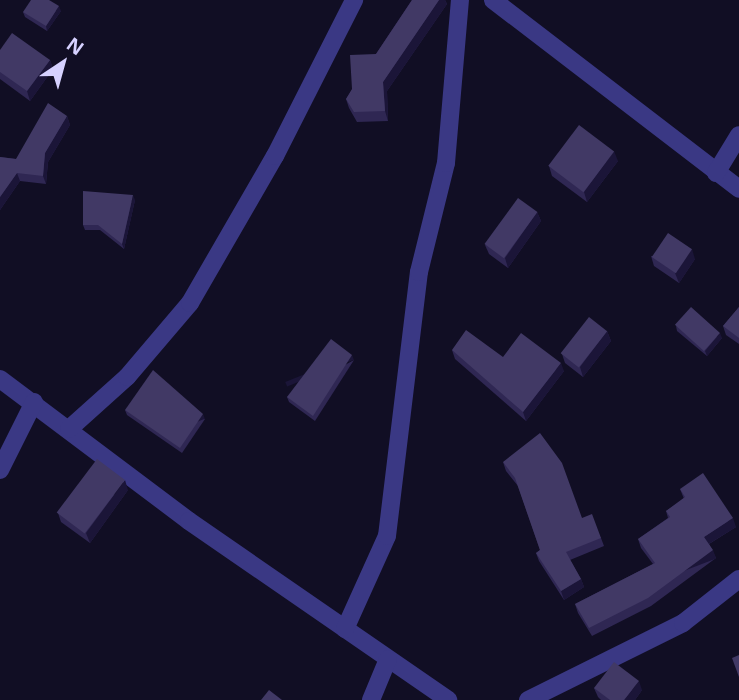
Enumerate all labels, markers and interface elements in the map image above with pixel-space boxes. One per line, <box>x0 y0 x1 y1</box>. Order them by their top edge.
north arrow <box>28 28 98 98</box>
text: N <box>61 31 89 61</box>

